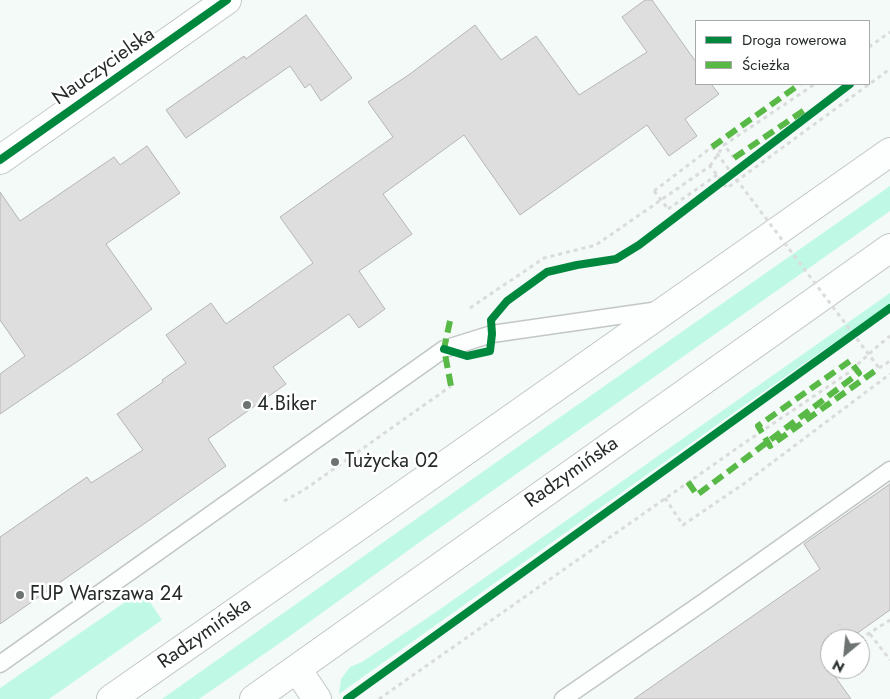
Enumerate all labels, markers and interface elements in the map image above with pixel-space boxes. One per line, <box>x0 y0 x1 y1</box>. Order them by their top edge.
legend <box>695 20 870 85</box>
street label: Nauczycielska <box>48 23 160 111</box>
text: Droga rowerowa <box>742 29 846 51</box>
text: Ścieżka <box>742 54 790 76</box>
place label: 4.Biker <box>257 393 317 417</box>
marker: 4.Biker <box>241 399 253 411</box>
street label: Radzymińska <box>521 432 623 514</box>
place label: Tużycka 02 <box>345 450 438 474</box>
marker: Tużycka 02 <box>329 456 341 468</box>
place label: FUP Warszawa 24 <box>30 583 183 607</box>
marker: FUP Warszawa 24 <box>14 589 26 601</box>
street label: Radzymińska <box>154 593 256 675</box>
north arrow <box>820 629 870 679</box>
text: N <box>829 655 848 678</box>

